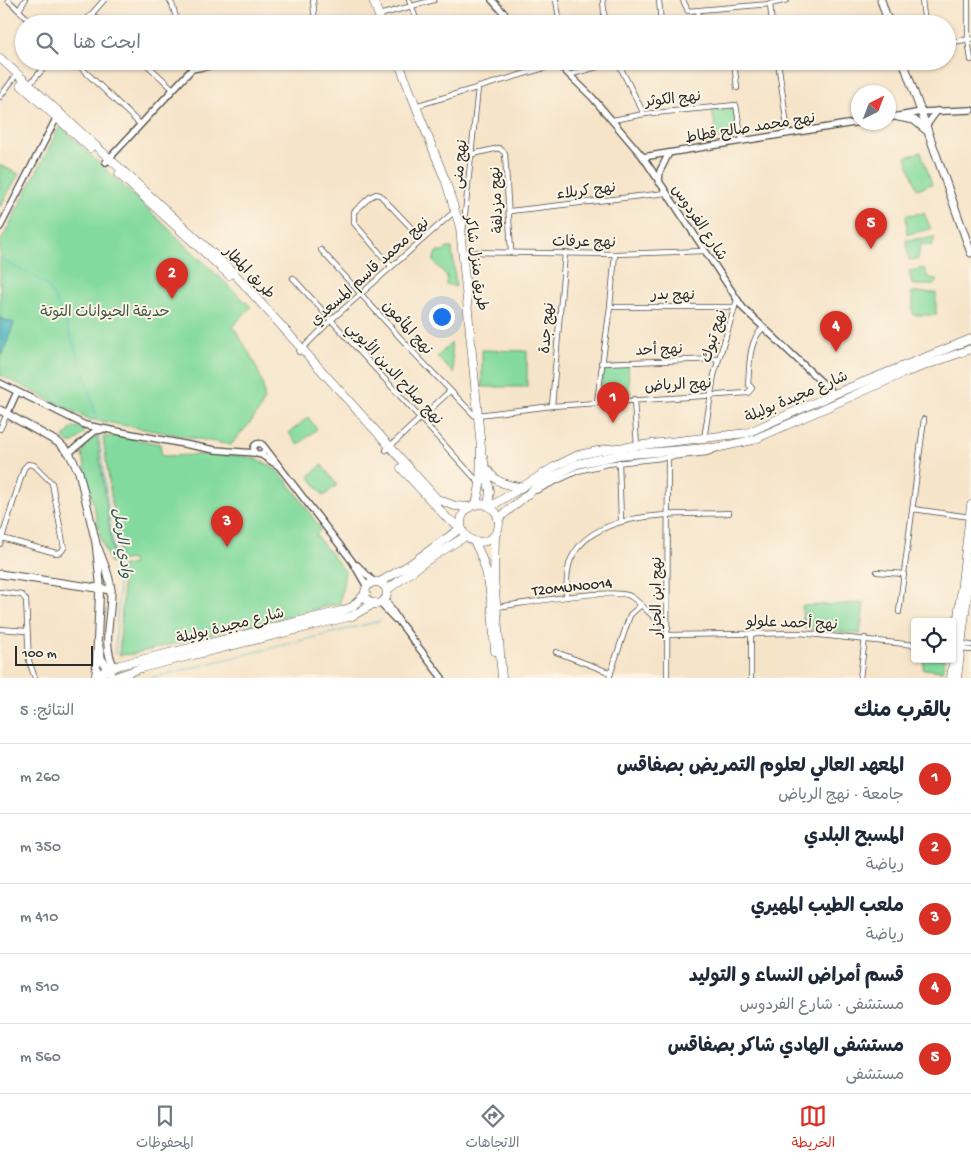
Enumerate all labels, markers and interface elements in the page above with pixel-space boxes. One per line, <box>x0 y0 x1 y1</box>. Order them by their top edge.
search box <box>15 15 956 70</box>
icon: search <box>33 29 61 57</box>
text: ابحث هنا <box>73 33 141 56</box>
north arrow <box>851 85 896 130</box>
street label: نهج الكوثر <box>643 88 702 112</box>
street label: نهج محمد صالح قطاط <box>684 110 817 148</box>
street label: نهج منى <box>449 139 473 190</box>
street label: نهج مزدلفة <box>487 166 509 234</box>
street label: نهج كربلاء <box>555 179 617 205</box>
street label: شارع الفردوس <box>666 182 730 264</box>
pin: 5 <box>855 208 887 249</box>
street label: طريق منزل شاكر <box>459 213 491 312</box>
street label: نهج محمد قاسم المسعدي <box>307 214 434 331</box>
street label: نهج عرفات <box>552 233 616 253</box>
street label: طريق المطار <box>218 243 278 304</box>
pin: 2 <box>156 258 188 299</box>
street label: نهج بدر <box>650 287 695 305</box>
street label: نهج المأمون <box>377 296 437 359</box>
street label: نهج جدة <box>537 302 559 355</box>
park label: حديقة الحيوانات التوتة <box>40 304 170 322</box>
your location <box>429 304 455 330</box>
street label: نهج تبوك <box>698 308 731 365</box>
pin: 4 <box>820 311 852 352</box>
street label: نهج صلاح الدين الأيوبي <box>340 317 448 431</box>
street label: نهج أحد <box>635 339 683 361</box>
street label: شارع مجيدة بوليلة <box>742 368 851 428</box>
street label: نهج الرياض <box>644 375 712 397</box>
pin: 1 <box>597 382 629 423</box>
pin: 3 <box>211 506 243 547</box>
water label: وادي الرمل <box>107 507 135 580</box>
street label: نهج ابن الجزار <box>649 557 667 638</box>
street label: T20MUN0014 <box>530 575 613 601</box>
street label: شارع مجيدة بوليلة <box>175 605 286 649</box>
street label: نهج أحمد علولو <box>745 611 838 635</box>
map controls <box>911 618 956 663</box>
button: locate <box>911 618 956 663</box>
scale bar <box>15 643 92 666</box>
text: 100 m <box>22 646 57 663</box>
text: بالقرب منك <box>854 700 951 725</box>
text: النتائج: 5 <box>20 703 74 722</box>
text: المعهد العالي لعلوم التمريض بصفاقس <box>617 756 904 779</box>
text: 260 m <box>20 769 60 788</box>
text: 1 <box>932 769 938 788</box>
text: جامعة · نهج الرياض <box>778 787 904 806</box>
text: المسبح البلدي <box>804 826 904 849</box>
text: 350 m <box>20 839 61 858</box>
text: 2 <box>931 839 939 858</box>
text: رياضة <box>866 857 904 876</box>
text: ملعب الطيب المهيري <box>751 896 904 919</box>
text: 410 m <box>20 909 58 928</box>
text: 3 <box>931 909 939 928</box>
text: رياضة <box>866 927 904 946</box>
text: قسم أمراض النساء و التوليد <box>689 966 904 989</box>
text: 510 m <box>20 979 59 998</box>
text: 4 <box>931 979 939 998</box>
text: مستشفى · شارع الفردوس <box>740 997 904 1016</box>
text: مستشفى الهادي شاكر بصفاقس <box>668 1036 904 1059</box>
text: 560 m <box>20 1049 61 1068</box>
text: 5 <box>931 1049 939 1068</box>
text: مستشفى <box>845 1067 904 1086</box>
tab: المحفوظات <box>136 1102 194 1155</box>
tab: الاتجاهات <box>465 1102 520 1155</box>
tab: الخريطة <box>791 1102 835 1155</box>

